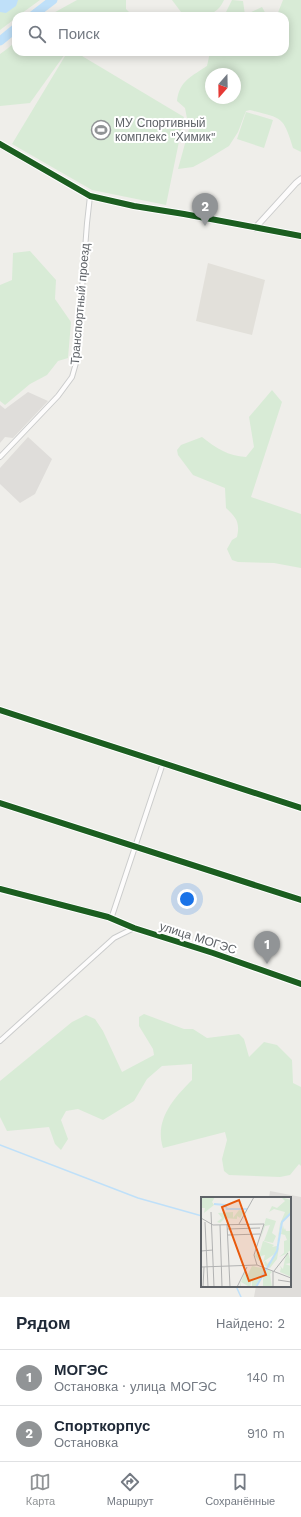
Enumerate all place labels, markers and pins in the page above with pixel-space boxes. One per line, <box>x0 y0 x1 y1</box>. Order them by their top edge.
place label: МУ Спортивный комплекс "Химик" <box>115 116 216 144</box>
sports icon: МУ Спортивный комплекс "Химик" <box>90 119 112 141</box>
pin: 2 <box>192 193 218 226</box>
pin: 1 <box>254 931 280 964</box>

